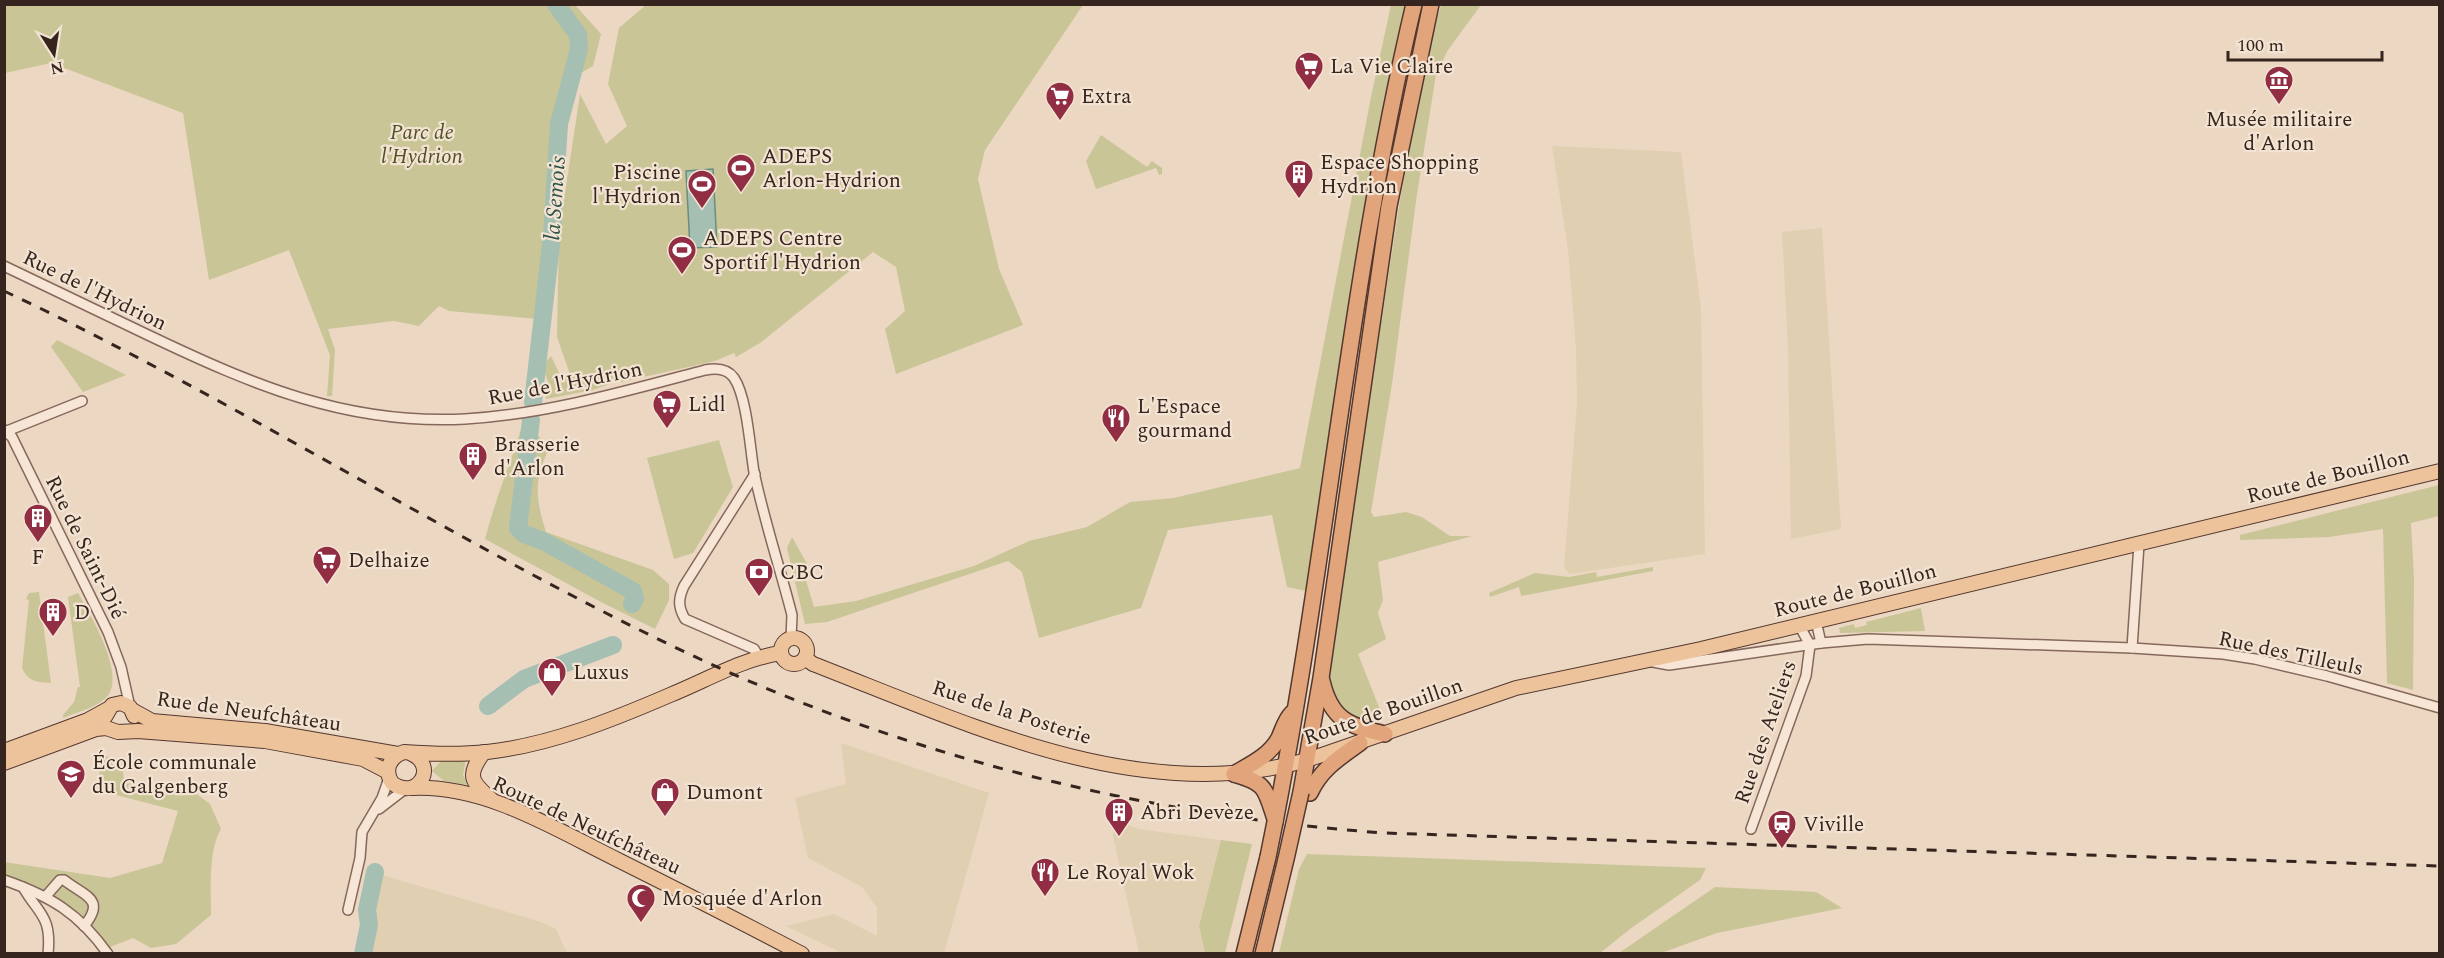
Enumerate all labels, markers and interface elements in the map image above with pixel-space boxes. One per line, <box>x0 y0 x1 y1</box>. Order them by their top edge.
north arrow <box>24 24 84 84</box>
scale bar <box>2228 24 2382 62</box>
text: 100 m <box>2237 32 2284 59</box>
supermarket icon: La Vie Claire <box>1293 50 1325 92</box>
place label: La Vie Claire <box>1330 51 1453 83</box>
text: N <box>48 55 66 81</box>
museum icon: Musée militaire d'Arlon <box>2263 64 2295 106</box>
supermarket icon: Extra <box>1044 80 1076 122</box>
place label: Extra <box>1081 81 1132 113</box>
place label: Musée militaire d'Arlon <box>2206 104 2352 160</box>
park label: Parc de l'Hydrion <box>381 117 463 173</box>
place label: ADEPS Arlon-Hydrion <box>762 141 901 197</box>
place label: Espace Shopping Hydrion <box>1320 147 1479 203</box>
sports icon: ADEPS Arlon-Hydrion <box>725 152 757 194</box>
water label: la Semois <box>536 155 575 241</box>
place label: Piscine l'Hydrion <box>592 157 681 213</box>
building icon: Espace Shopping Hydrion <box>1283 158 1315 200</box>
sports icon: Piscine l'Hydrion <box>686 168 718 210</box>
place label: ADEPS Centre Sportif l'Hydrion <box>703 223 861 279</box>
sports icon: ADEPS Centre Sportif l'Hydrion <box>666 234 698 276</box>
street label: Rue de l'Hydrion <box>17 242 172 340</box>
street label: Rue de l'Hydrion <box>485 353 645 415</box>
supermarket icon: Lidl <box>651 388 683 430</box>
place label: Lidl <box>688 389 726 421</box>
place label: L'Espace gourmand <box>1137 391 1232 447</box>
restaurant icon: L'Espace gourmand <box>1100 402 1132 444</box>
place label: Brasserie d'Arlon <box>494 429 580 485</box>
building icon: Brasserie d'Arlon <box>457 440 489 482</box>
street label: Route de Bouillon <box>2244 441 2413 513</box>
street label: Rue de Saint-Dié <box>40 471 132 623</box>
building icon: F <box>22 502 54 544</box>
place label: F <box>32 542 44 574</box>
supermarket icon: Delhaize <box>311 544 343 586</box>
place label: Delhaize <box>348 545 430 577</box>
street label: Route de Bouillon <box>1771 555 1940 627</box>
bank icon: CBC <box>743 556 775 598</box>
place label: CBC <box>780 557 824 589</box>
building icon: D <box>37 596 69 638</box>
place label: D <box>74 599 90 625</box>
street label: Rue des Tilleuls <box>2215 623 2366 685</box>
shop icon: Luxus <box>536 656 568 698</box>
street label: Rue des Ateliers <box>1726 656 1806 809</box>
place label: Luxus <box>573 657 629 689</box>
street label: Route de Bouillon <box>1299 670 1467 754</box>
street label: Rue de la Posterie <box>928 672 1095 754</box>
street label: Rue de Neufchâteau <box>154 683 344 741</box>
place label: École communale du Galgenberg <box>92 747 257 803</box>
school or university icon: École communale du Galgenberg <box>55 758 87 800</box>
street label: Route de Neufchâteau <box>487 768 686 884</box>
shop icon: Dumont <box>649 776 681 818</box>
place label: Dumont <box>686 777 763 809</box>
building icon: Abri Devèze <box>1103 796 1135 838</box>
place label: Abri Devèze <box>1140 797 1254 829</box>
station icon: Viville <box>1766 808 1798 850</box>
place label: Viville <box>1803 809 1864 841</box>
restaurant icon: Le Royal Wok <box>1029 856 1061 898</box>
place label: Le Royal Wok <box>1066 857 1195 889</box>
mosque icon: Mosquée d'Arlon <box>625 882 657 924</box>
place label: Mosquée d'Arlon <box>662 883 822 915</box>

